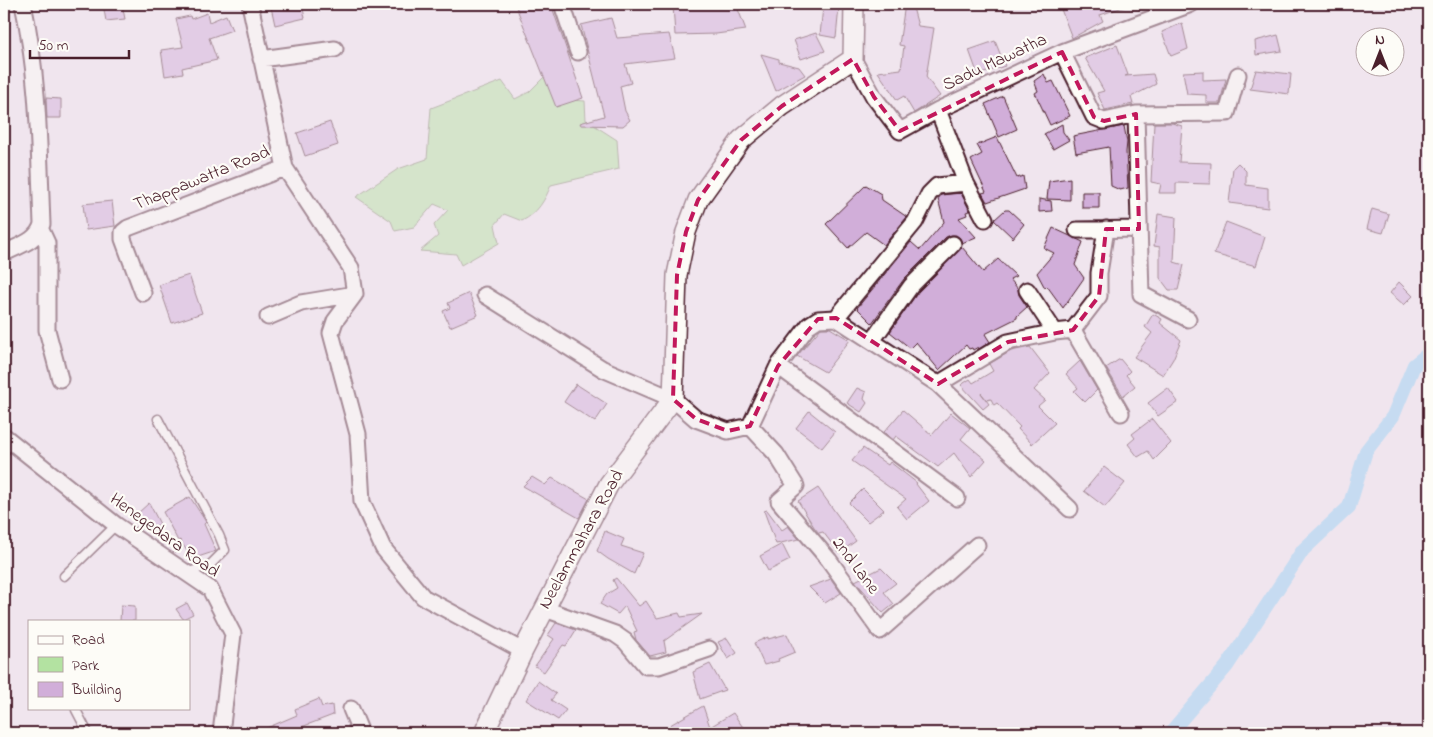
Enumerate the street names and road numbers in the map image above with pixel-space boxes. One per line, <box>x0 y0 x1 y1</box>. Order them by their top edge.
street label: Sadu Mawatha <box>938 27 1052 99</box>
street label: Thappawatta Road <box>130 140 274 218</box>
street label: Neelammahara Road <box>533 466 631 614</box>
street label: Henegedara Road <box>103 487 224 586</box>
street label: 2nd Lane <box>825 532 886 601</box>

